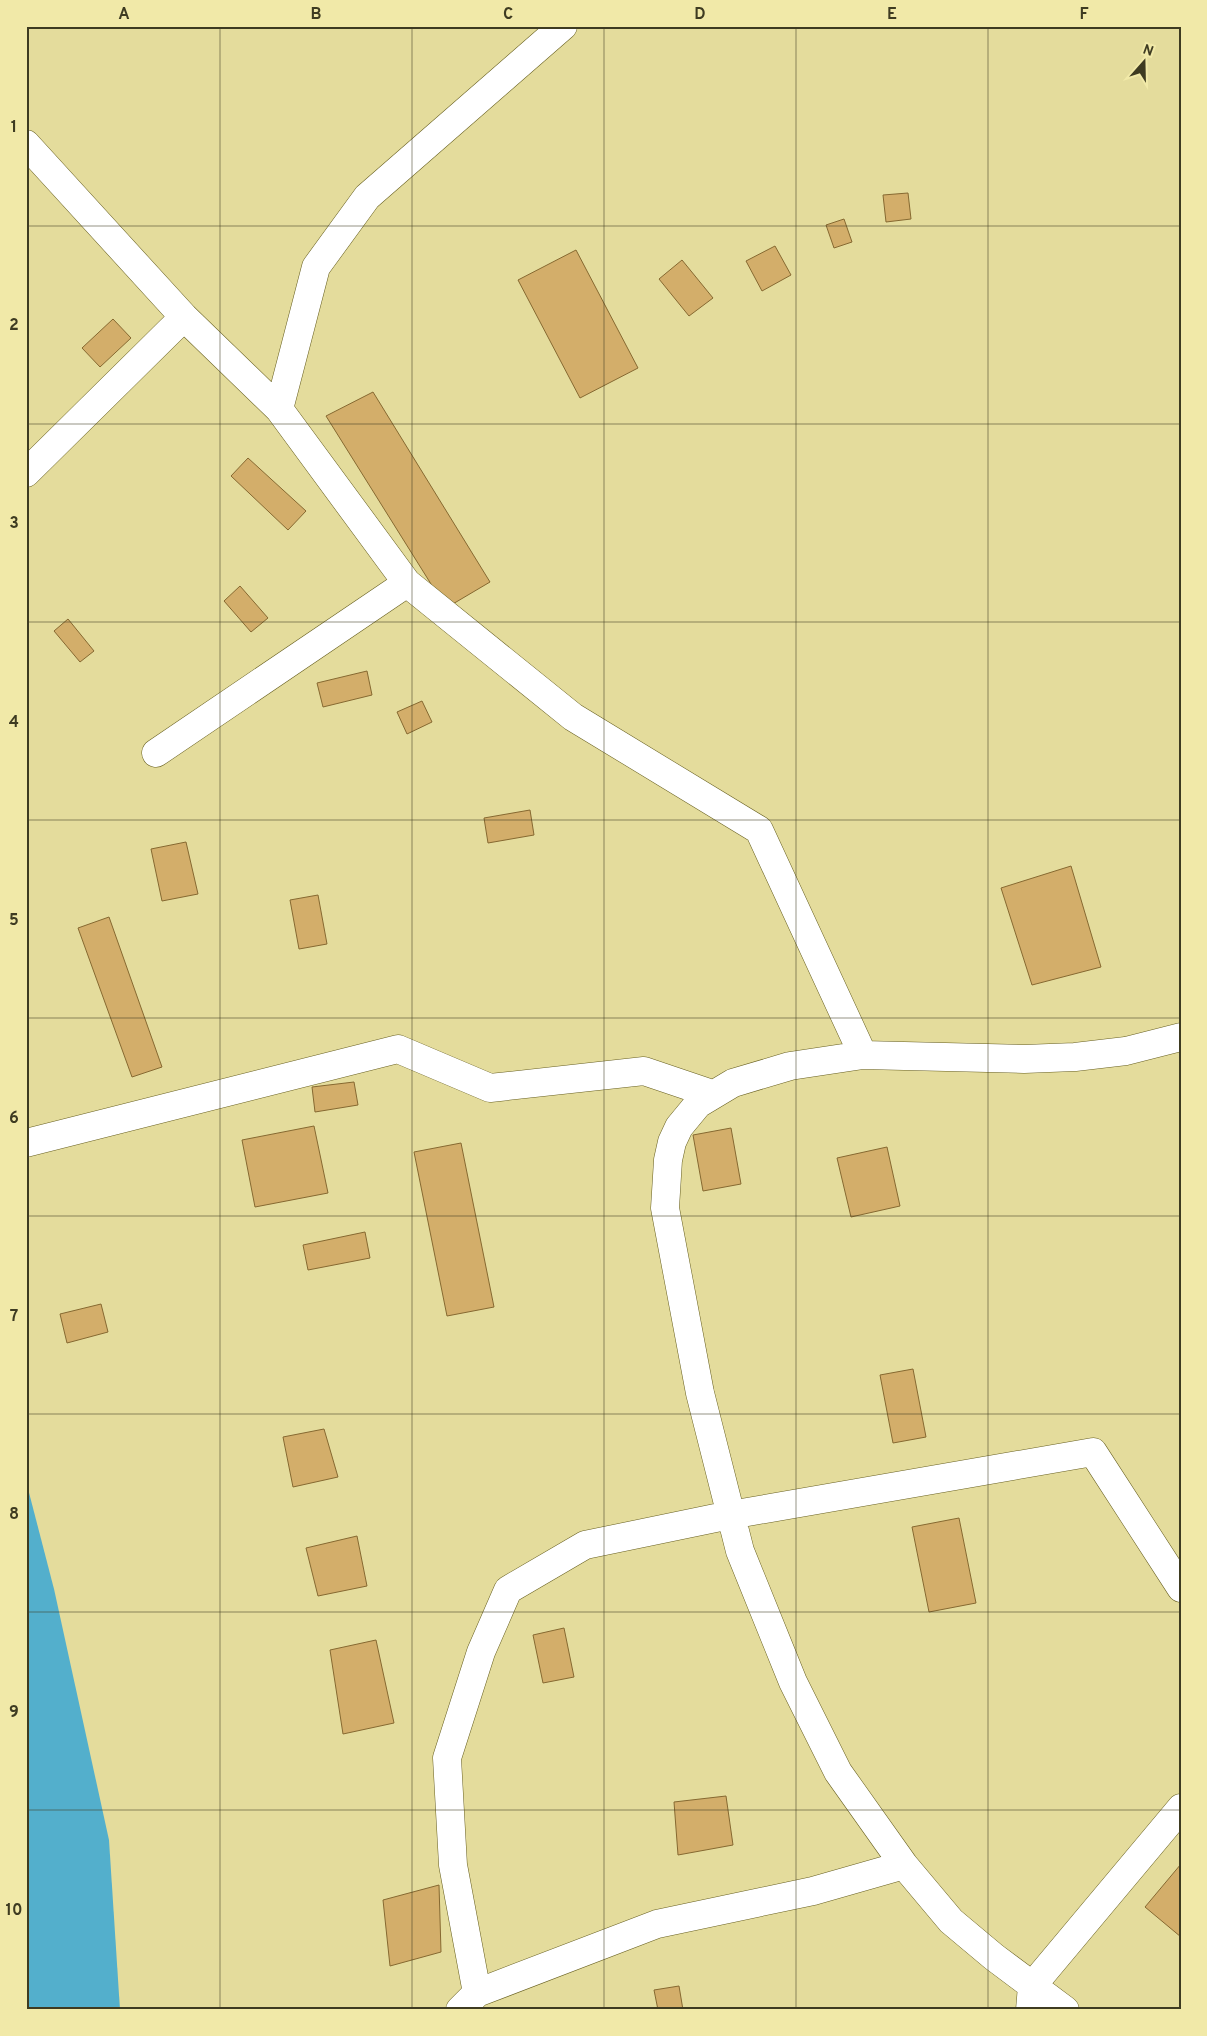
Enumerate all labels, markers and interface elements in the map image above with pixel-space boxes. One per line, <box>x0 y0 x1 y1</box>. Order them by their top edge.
text: A <box>118 5 130 25</box>
text: B <box>310 5 322 25</box>
text: C <box>503 5 513 25</box>
text: D <box>694 5 706 25</box>
text: E <box>887 5 897 25</box>
text: F <box>1079 5 1089 25</box>
north arrow <box>1120 38 1170 88</box>
text: N <box>1140 41 1156 61</box>
text: 1 <box>11 118 17 138</box>
text: 2 <box>9 316 19 336</box>
text: 3 <box>9 514 19 534</box>
text: 4 <box>9 713 19 733</box>
text: 5 <box>9 911 19 931</box>
text: 6 <box>9 1109 19 1129</box>
text: 7 <box>10 1307 18 1327</box>
text: 8 <box>9 1505 19 1525</box>
text: 9 <box>9 1703 19 1723</box>
text: 10 <box>6 1901 22 1921</box>

